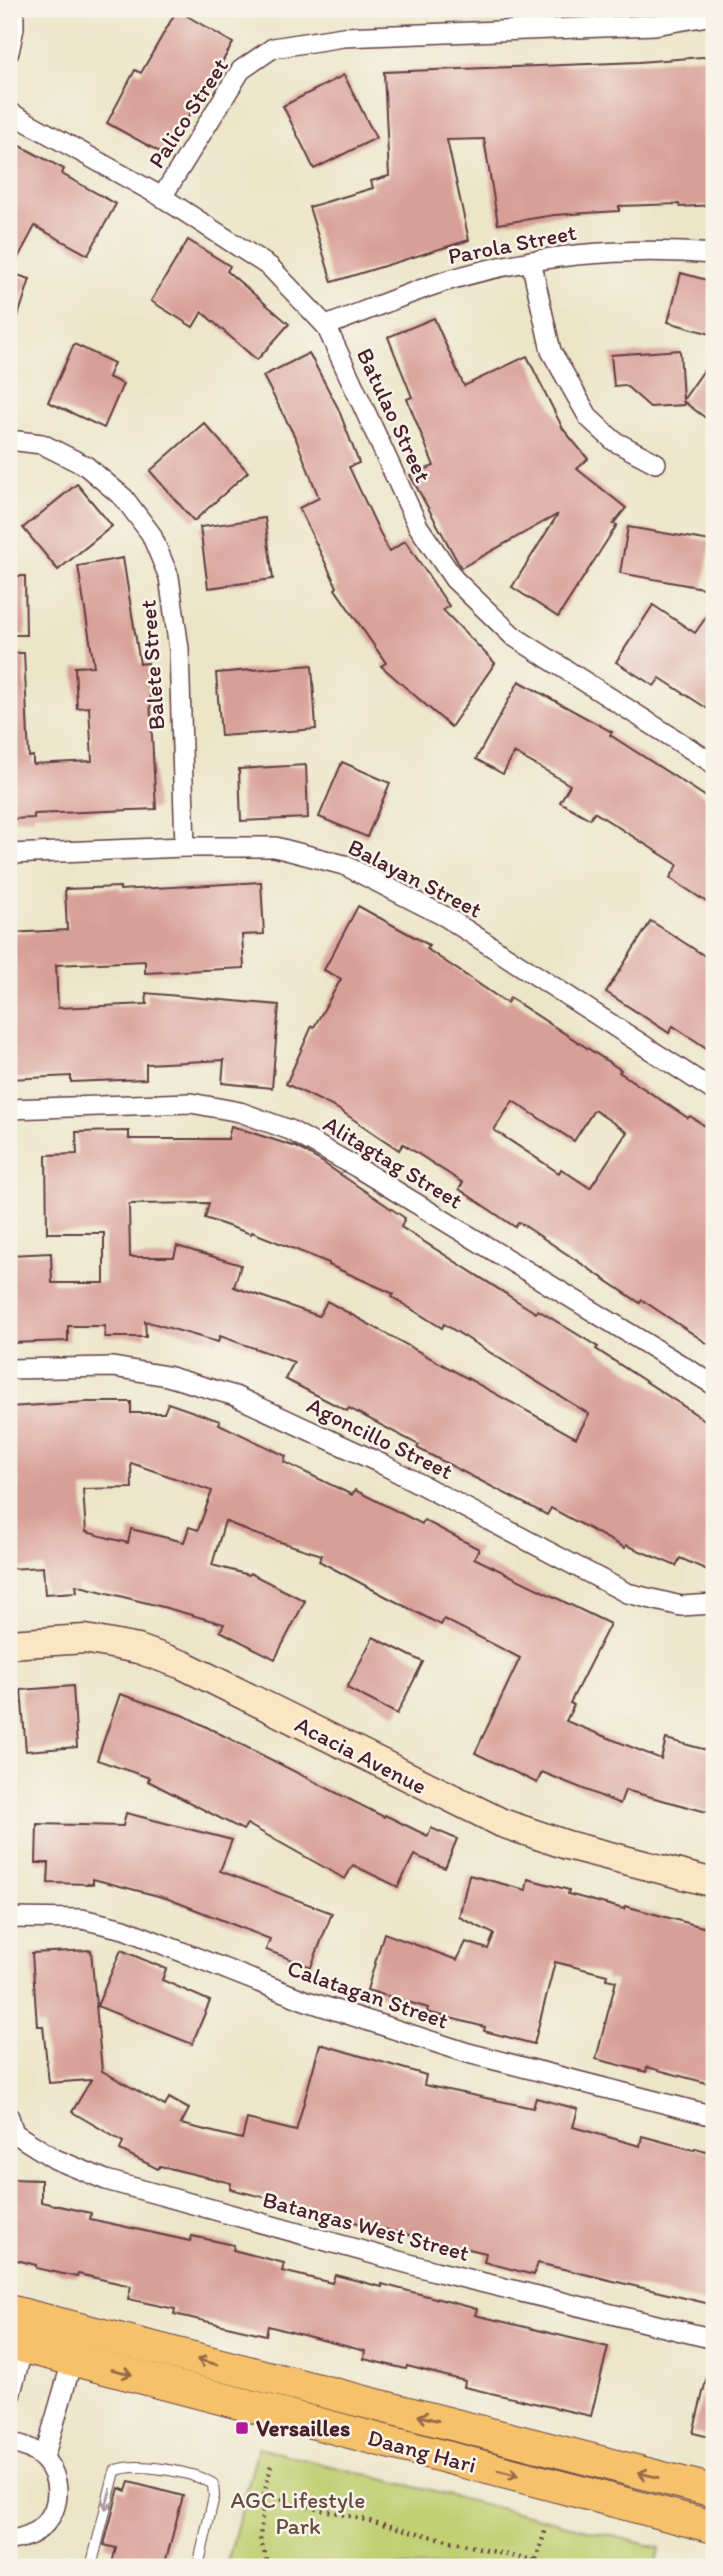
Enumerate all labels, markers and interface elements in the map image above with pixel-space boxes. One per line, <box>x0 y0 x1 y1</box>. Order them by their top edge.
street label: Palico Street <box>142 53 234 173</box>
street label: Parola Street <box>446 218 579 270</box>
street label: Batulao Street <box>351 344 437 487</box>
street label: Balete Street <box>133 599 171 731</box>
street label: Balayan Street <box>343 832 487 924</box>
street label: Alitagtag Street <box>318 1109 468 1215</box>
street label: Agoncillo Street <box>303 1391 458 1485</box>
street label: Acacia Avenue <box>291 1710 431 1800</box>
street label: Calatagan Street <box>284 1953 452 2035</box>
street label: Batangas West Street <box>260 2185 473 2267</box>
one-way arrow <box>196 2355 219 2368</box>
one-way arrow <box>110 2366 133 2379</box>
one-way arrow <box>417 2411 439 2424</box>
place label: Versailles <box>256 2414 350 2442</box>
marker: Versailles <box>234 2420 250 2436</box>
street label: Daang Hari <box>365 2423 479 2479</box>
one-way arrow <box>497 2468 519 2481</box>
one-way arrow <box>637 2468 660 2481</box>
park label: AGC Lifestyle Park <box>231 2486 365 2540</box>
one-way arrow <box>101 2487 114 2510</box>

